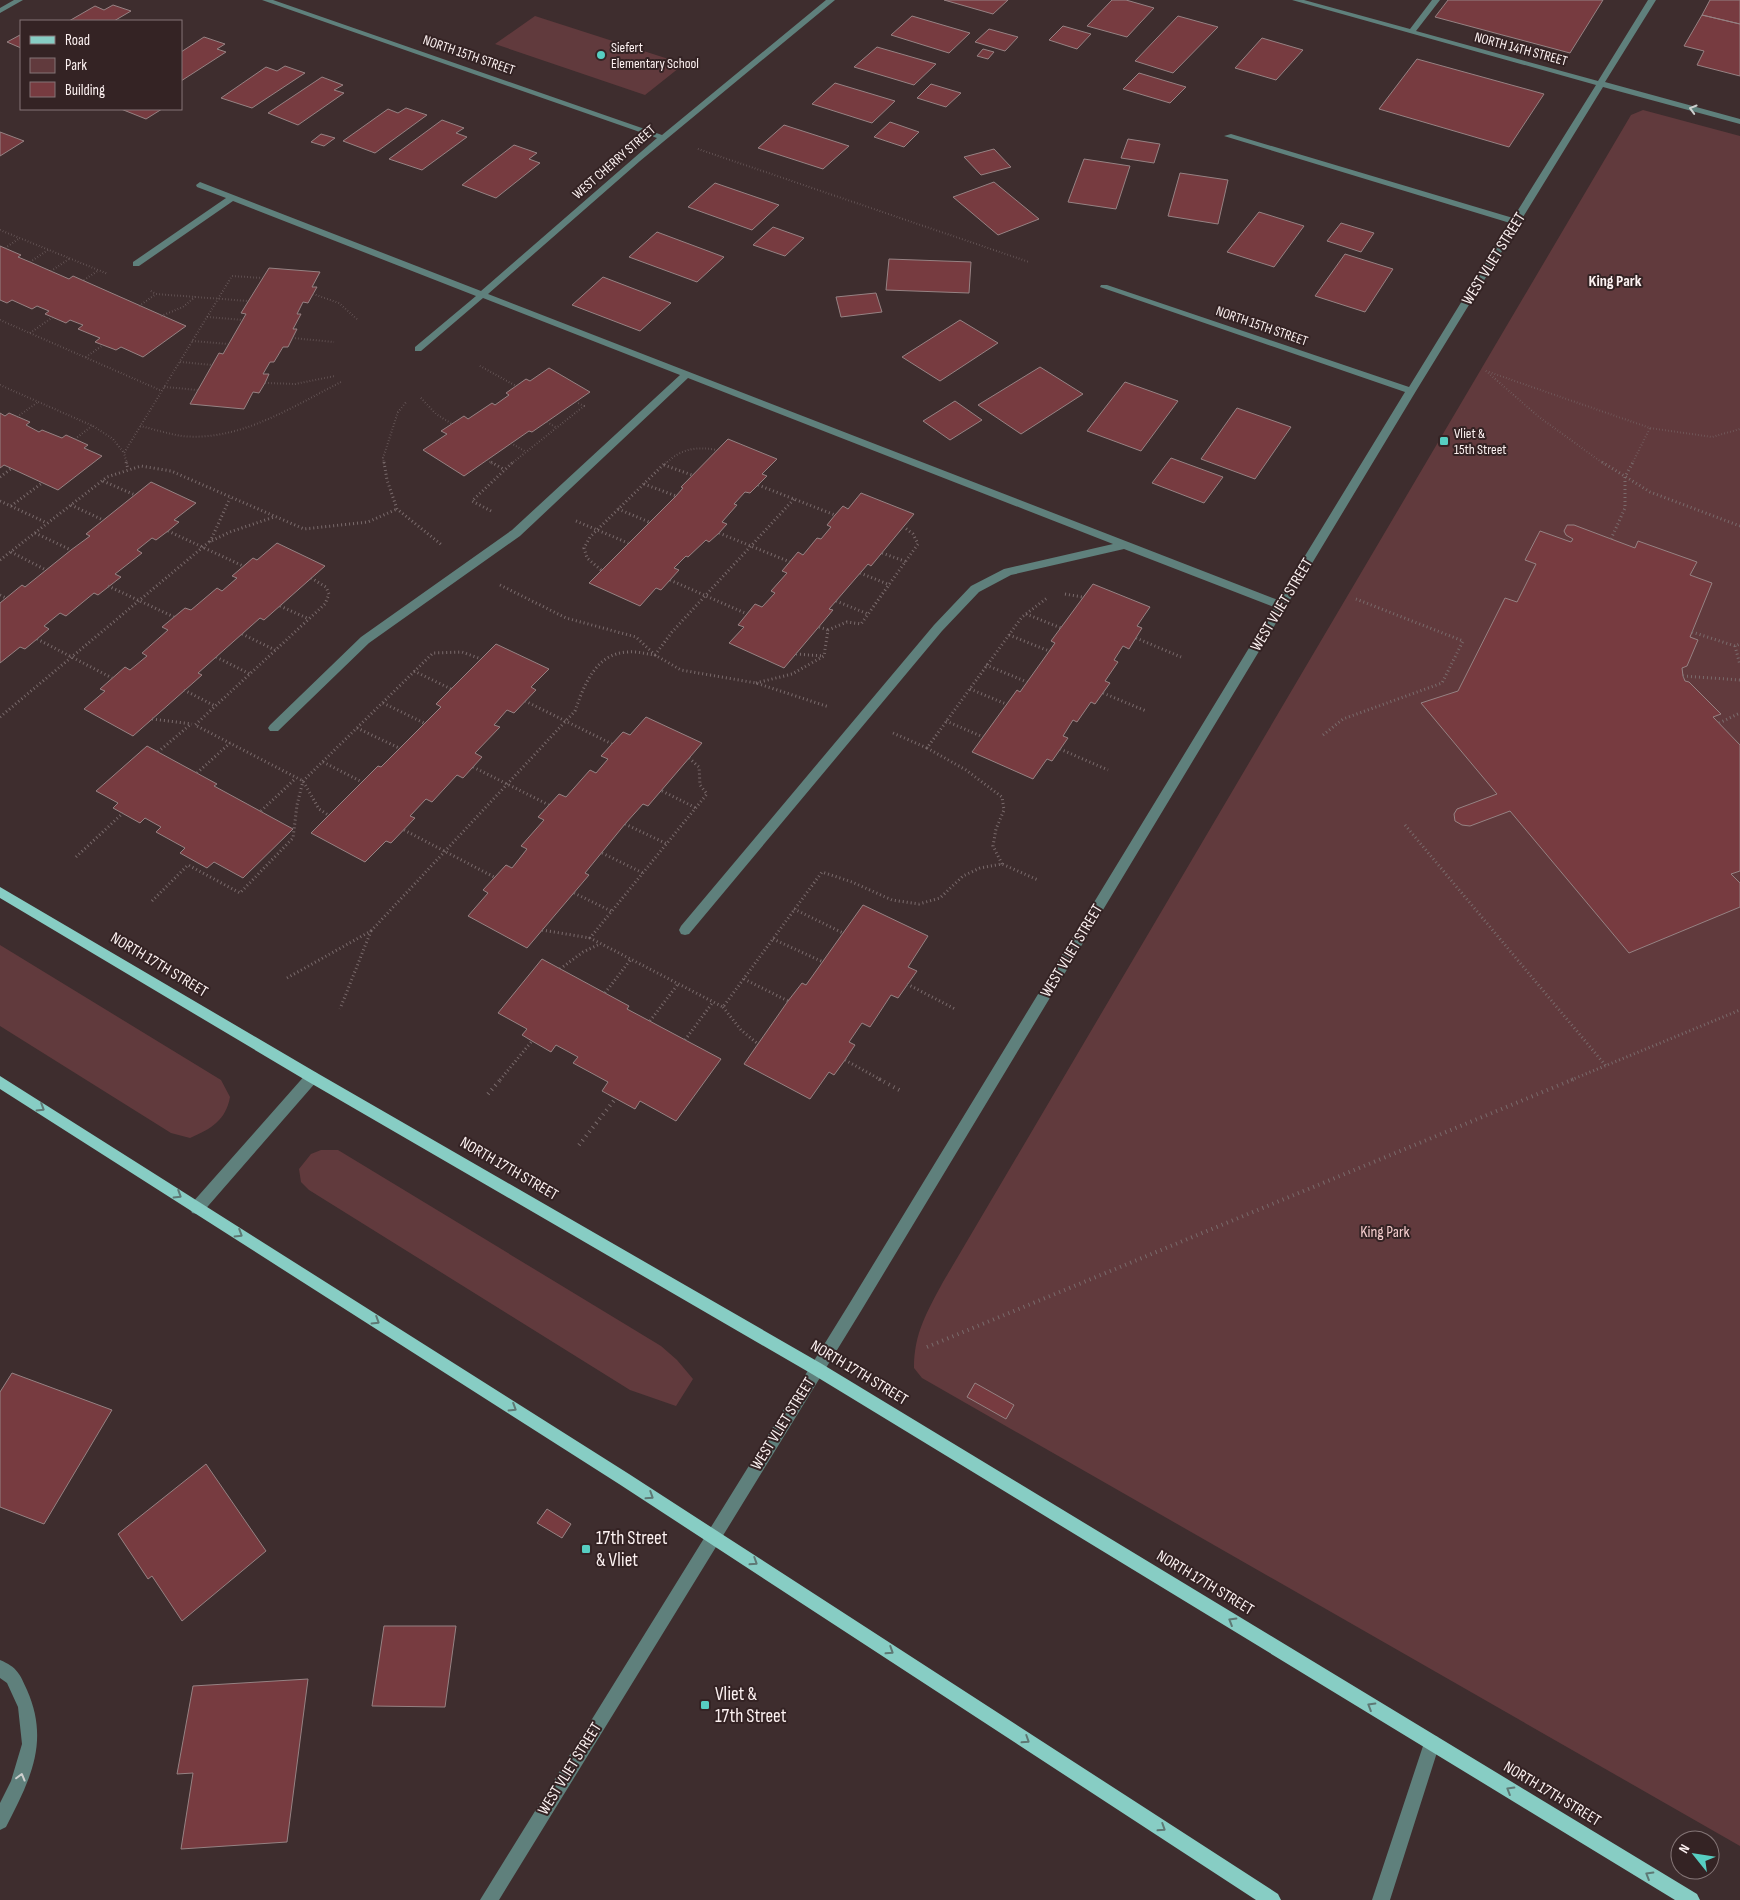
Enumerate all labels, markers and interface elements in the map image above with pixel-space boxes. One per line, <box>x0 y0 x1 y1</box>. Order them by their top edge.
legend <box>20 20 182 110</box>
street label: NORTH 14TH STREET <box>1473 28 1570 70</box>
text: Road <box>65 31 90 50</box>
street label: NORTH 15TH STREET <box>421 31 518 79</box>
place label: Siefert Elementary School <box>611 39 699 72</box>
marker: Siefert Elementary School <box>595 49 607 61</box>
text: Park <box>65 56 87 75</box>
text: Building <box>65 81 105 100</box>
one-way arrow <box>1689 104 1697 115</box>
street label: WEST CHERRY STREET <box>569 121 659 203</box>
street label: WEST VLIET STREET <box>1458 209 1530 309</box>
district label: King Park <box>1589 272 1642 291</box>
street label: NORTH 15TH STREET <box>1214 302 1311 350</box>
place label: Vliet & 15th Street <box>1454 425 1507 458</box>
marker: Vliet & 15th Street <box>1438 435 1450 447</box>
street label: WEST VLIET STREET <box>1247 555 1317 655</box>
street label: WEST VLIET STREET <box>1037 901 1107 1001</box>
street label: NORTH 17TH STREET <box>107 928 212 1002</box>
one-way arrow <box>36 1102 45 1111</box>
street label: NORTH 17TH STREET <box>456 1133 562 1205</box>
one-way arrow <box>173 1189 182 1199</box>
park label: King Park <box>1360 1223 1410 1242</box>
one-way arrow <box>233 1227 242 1237</box>
one-way arrow <box>370 1315 379 1324</box>
street label: NORTH 17TH STREET <box>807 1336 912 1410</box>
street label: WEST VLIET STREET <box>747 1374 819 1474</box>
one-way arrow <box>507 1402 517 1411</box>
one-way arrow <box>644 1489 653 1499</box>
place label: 17th Street & Vliet <box>596 1527 668 1572</box>
marker: 17th Street & Vliet <box>580 1543 592 1555</box>
street label: NORTH 17TH STREET <box>1153 1546 1258 1620</box>
one-way arrow <box>748 1556 757 1565</box>
one-way arrow <box>1229 1618 1238 1628</box>
one-way arrow <box>884 1645 894 1654</box>
place label: Vliet & 17th Street <box>715 1683 787 1728</box>
marker: Vliet & 17th Street <box>699 1699 711 1711</box>
one-way arrow <box>1368 1702 1377 1712</box>
street label: WEST VLIET STREET <box>534 1719 606 1819</box>
one-way arrow <box>1021 1733 1030 1743</box>
street label: NORTH 17TH STREET <box>1500 1757 1605 1831</box>
one-way arrow <box>15 1773 26 1782</box>
one-way arrow <box>1507 1787 1516 1797</box>
one-way arrow <box>1157 1822 1166 1832</box>
north arrow <box>1670 1830 1720 1880</box>
text: N <box>1675 1841 1693 1856</box>
one-way arrow <box>1645 1871 1654 1881</box>

